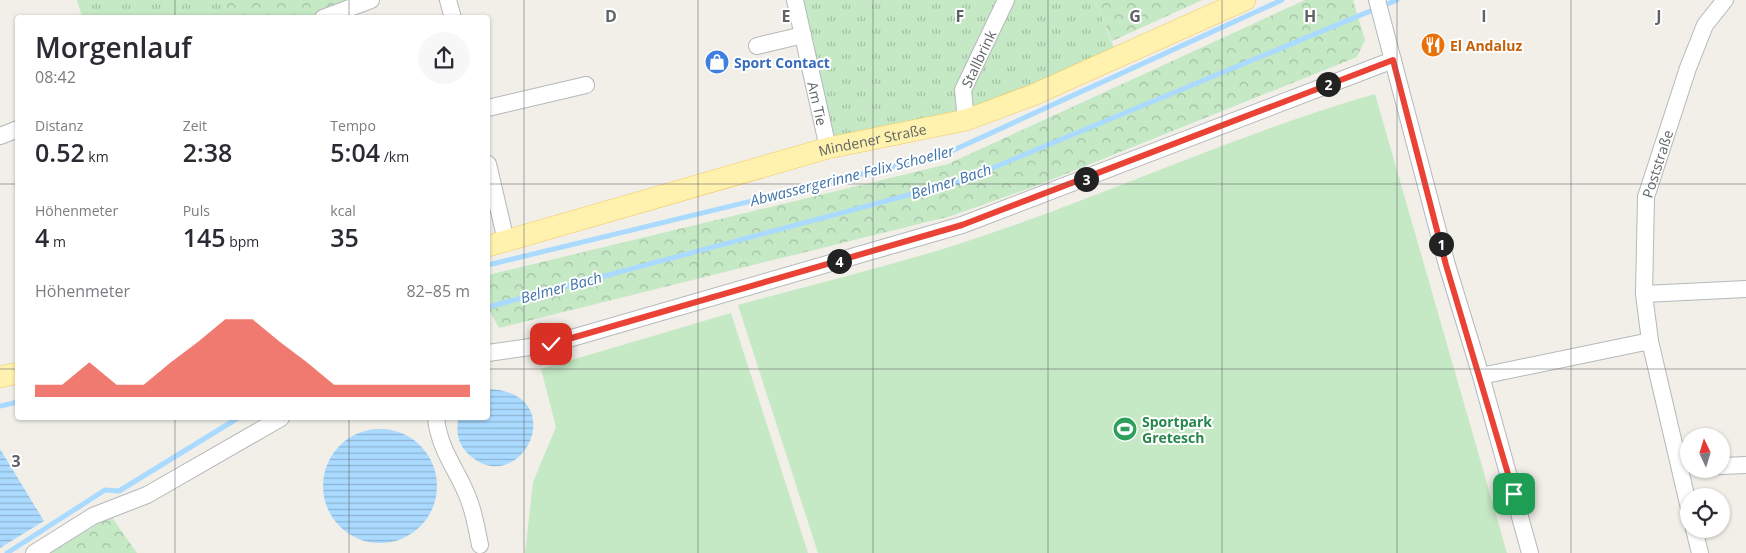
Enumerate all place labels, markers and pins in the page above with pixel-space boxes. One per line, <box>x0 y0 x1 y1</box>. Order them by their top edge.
restaurant icon: El Andaluz <box>1420 32 1446 58</box>
place label: El Andaluz <box>1450 36 1522 55</box>
shop icon: Sport Contact <box>704 49 730 75</box>
place label: Sport Contact <box>734 53 830 72</box>
pin: 2 <box>1316 72 1340 96</box>
pin: 3 <box>1074 166 1098 192</box>
pin: 1 <box>1428 232 1454 256</box>
pin: 4 <box>826 248 852 274</box>
pin <box>530 323 572 365</box>
place label: Sportpark Gretesch <box>1142 412 1212 447</box>
sports icon: Sportpark Gretesch <box>1112 416 1138 442</box>
pin <box>1493 473 1535 515</box>

